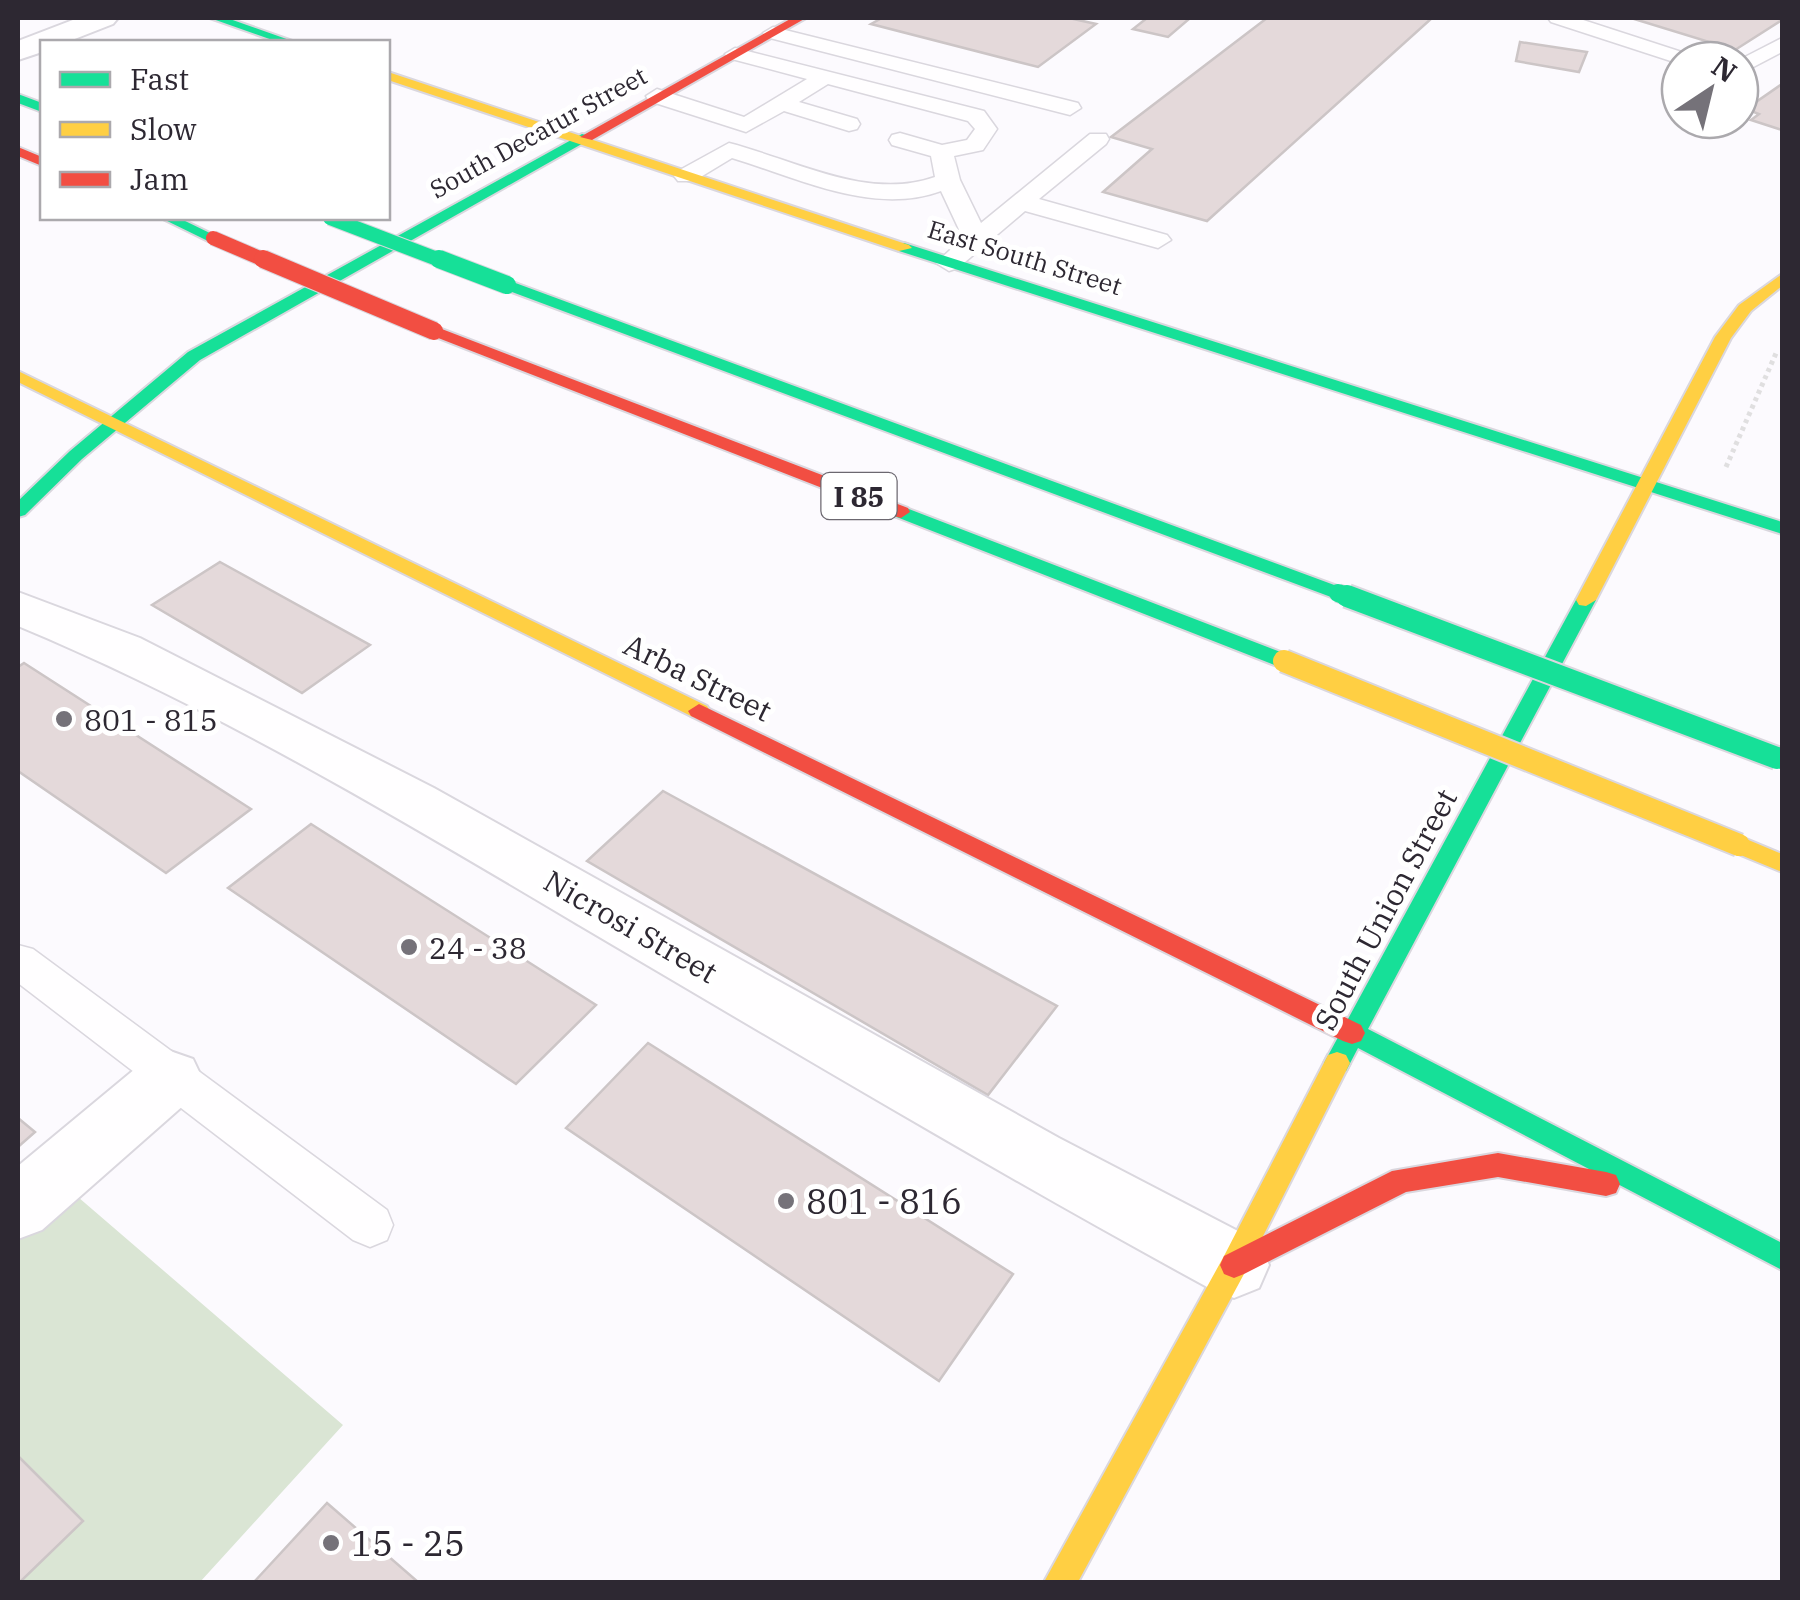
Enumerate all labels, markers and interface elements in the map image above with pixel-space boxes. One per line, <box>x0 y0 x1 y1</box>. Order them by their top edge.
legend <box>40 40 390 220</box>
north arrow <box>1660 40 1760 140</box>
text: N <box>1705 48 1744 91</box>
text: Fast <box>130 59 189 98</box>
street label: South Decatur Street <box>424 59 652 205</box>
text: Slow <box>130 109 197 148</box>
text: Jam <box>130 159 189 198</box>
street label: East South Street <box>924 212 1126 302</box>
road number: I 85 <box>822 473 896 519</box>
street label: Arba Street <box>618 624 778 730</box>
place label: 801 - 815 <box>84 700 218 739</box>
marker: 801 - 815 <box>53 708 75 730</box>
street label: South Union Street <box>1305 782 1465 1036</box>
street label: Nicrosi Street <box>537 861 725 991</box>
place label: 24 - 38 <box>429 928 527 967</box>
marker: 24 - 38 <box>398 936 420 958</box>
place label: 801 - 816 <box>806 1178 962 1224</box>
marker: 801 - 816 <box>775 1190 797 1212</box>
place label: 15 - 25 <box>351 1520 465 1566</box>
marker: 15 - 25 <box>320 1532 342 1554</box>

